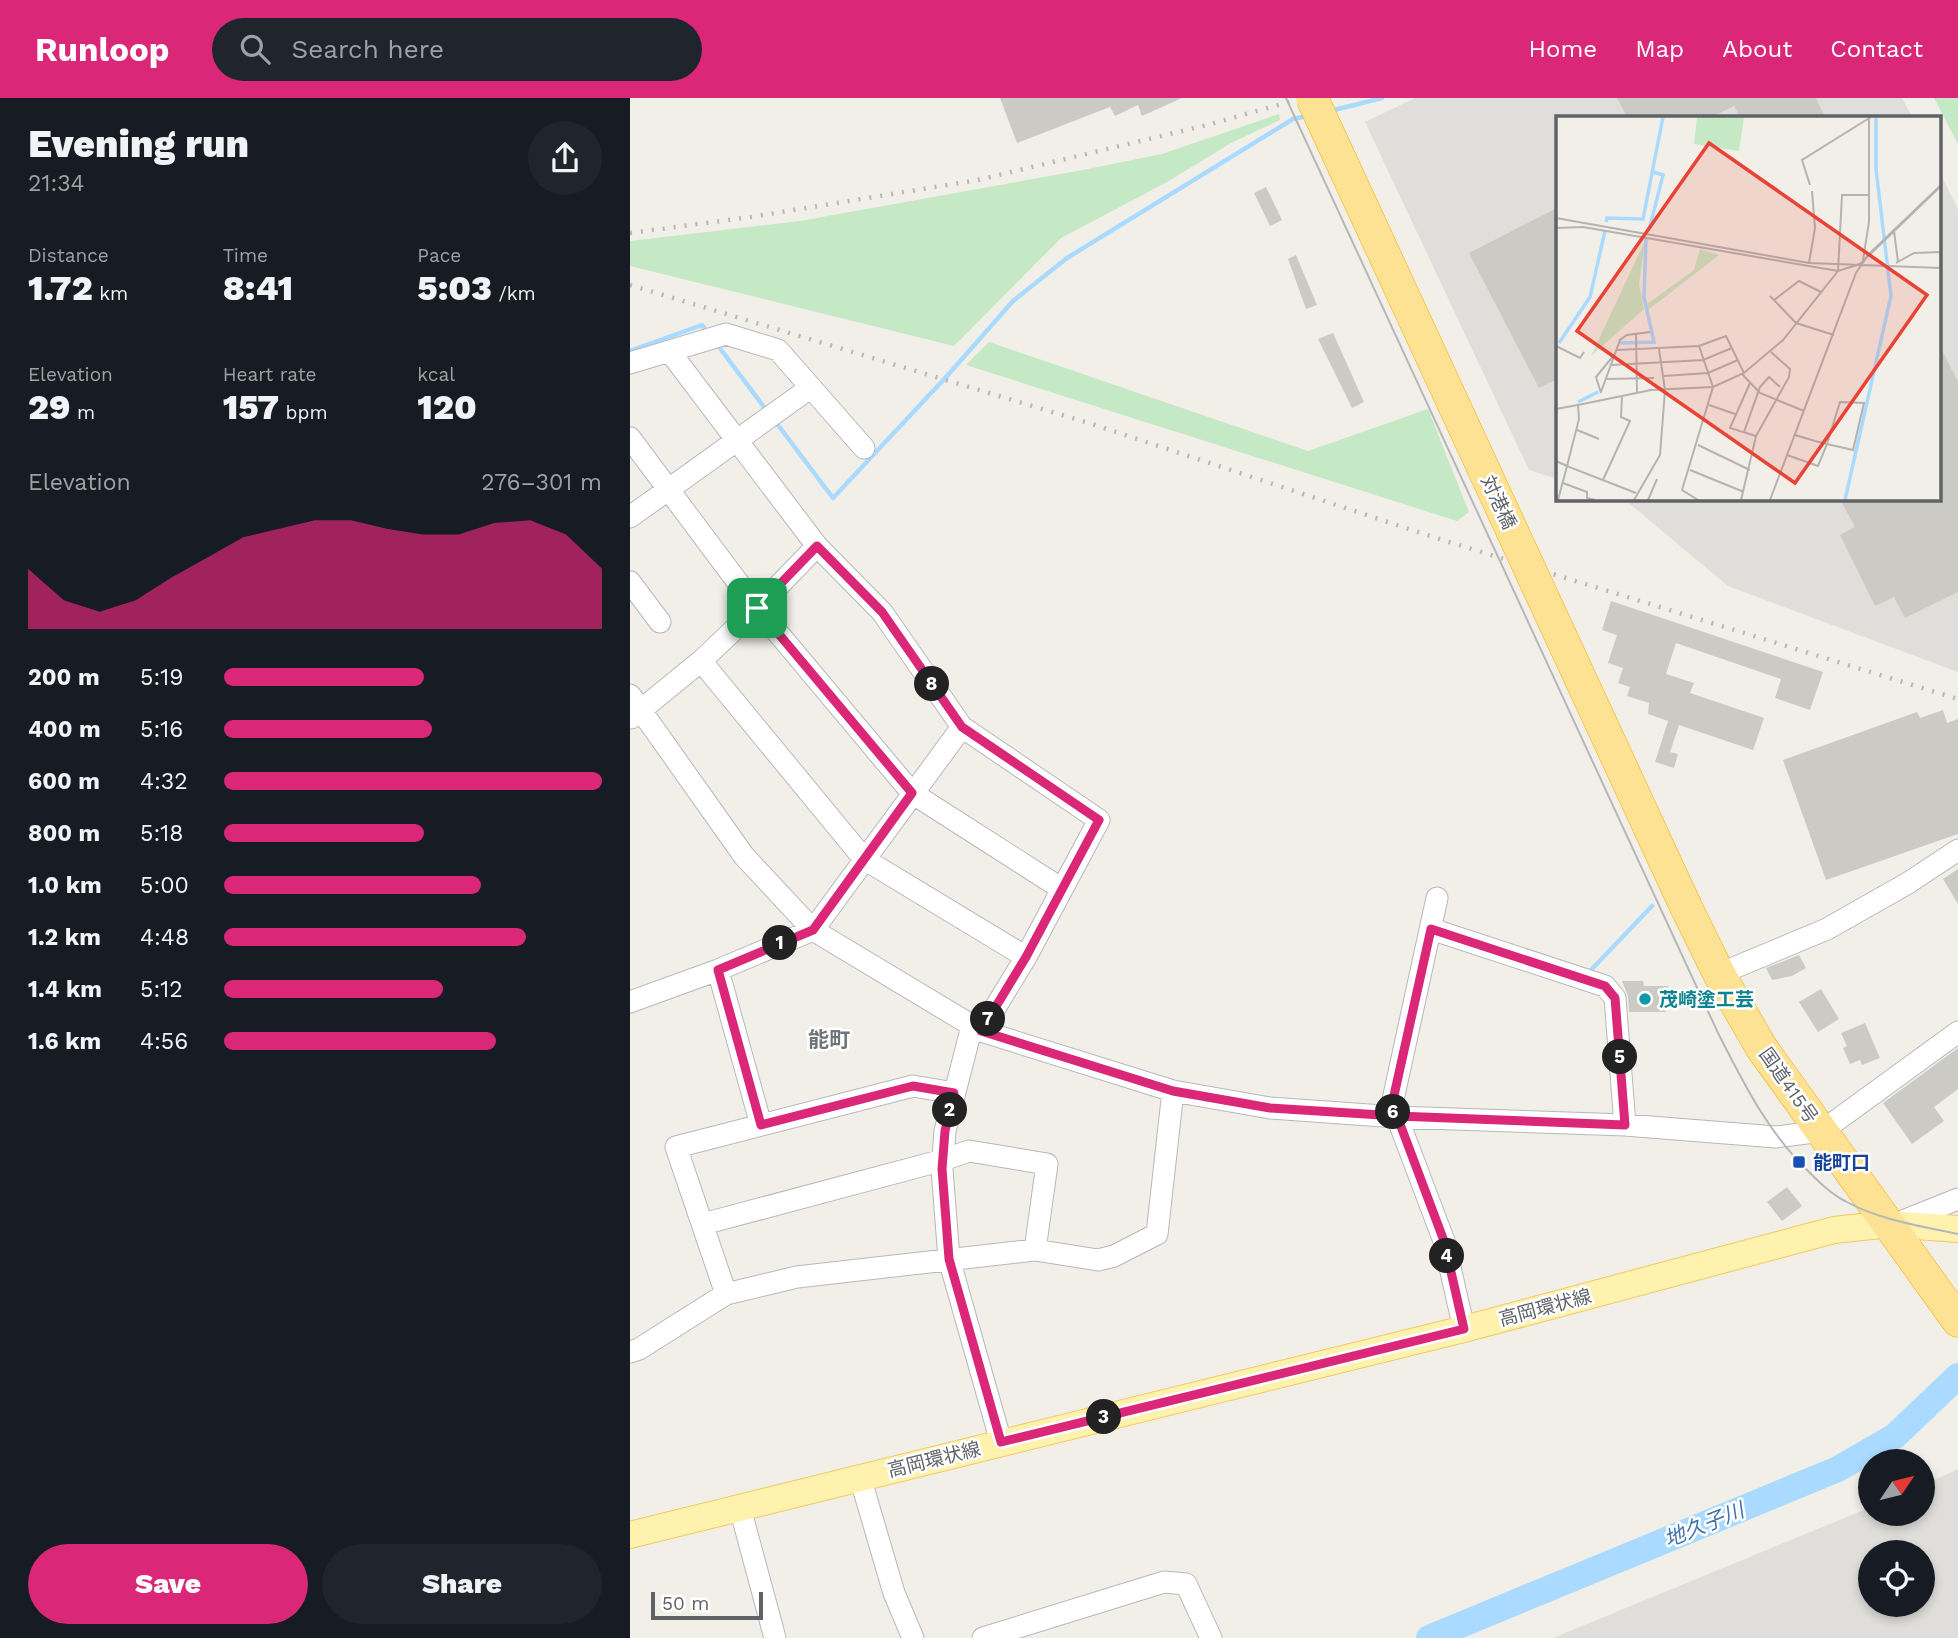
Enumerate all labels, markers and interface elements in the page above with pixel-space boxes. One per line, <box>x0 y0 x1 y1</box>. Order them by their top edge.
search box <box>212 18 702 81</box>
text: Runloop <box>35 30 170 69</box>
icon: search <box>236 30 274 68</box>
text: Search here <box>292 34 444 64</box>
text: Home <box>1529 35 1597 63</box>
text: Map <box>1635 35 1684 63</box>
text: About <box>1722 35 1792 63</box>
text: Contact <box>1830 35 1923 63</box>
inset map <box>1556 116 1940 500</box>
button: share <box>528 121 602 195</box>
text: Evening run <box>28 122 249 166</box>
text: 21:34 <box>28 170 85 197</box>
text: Distance <box>28 244 109 267</box>
text: Time <box>223 244 268 267</box>
text: Pace <box>417 244 461 267</box>
text: 1.72 <box>28 267 93 309</box>
text: 8:41 <box>223 267 293 309</box>
text: 5:03 <box>417 267 492 309</box>
text: km <box>93 282 128 305</box>
text: /km <box>492 282 536 305</box>
text: Elevation <box>28 363 113 386</box>
text: Heart rate <box>223 363 317 386</box>
text: kcal <box>417 363 455 386</box>
text: 29 <box>28 386 71 428</box>
text: 157 <box>223 386 279 428</box>
text: 120 <box>417 386 477 428</box>
text: m <box>71 401 95 424</box>
text: bpm <box>279 401 328 424</box>
text: Elevation <box>28 469 131 496</box>
text: 276–301 m <box>481 469 602 496</box>
street label: 対港橋 <box>1476 472 1521 533</box>
pin <box>727 578 787 638</box>
icon: arrive <box>738 589 776 627</box>
text: 200 m <box>28 664 100 691</box>
text: 5:19 <box>140 664 183 691</box>
pin: 8 <box>914 666 950 702</box>
text: 8 <box>926 672 937 695</box>
text: 400 m <box>28 716 101 743</box>
text: 5:16 <box>140 716 183 743</box>
text: 600 m <box>28 768 100 795</box>
text: 4:32 <box>140 768 188 795</box>
text: 800 m <box>28 820 100 847</box>
text: 5:18 <box>140 820 183 847</box>
text: 1.0 km <box>28 872 102 899</box>
text: 5:00 <box>140 872 189 899</box>
text: 1.2 km <box>28 924 101 951</box>
text: 4:48 <box>140 924 189 951</box>
pin: 1 <box>762 926 798 960</box>
text: 1 <box>775 931 784 954</box>
text: 1.4 km <box>28 976 102 1003</box>
text: 5:12 <box>140 976 183 1003</box>
place label: 茂崎塗工芸 <box>1659 988 1754 1011</box>
marker: 茂崎塗工芸 <box>1637 991 1653 1007</box>
pin: 7 <box>970 1002 1006 1037</box>
text: 7 <box>982 1007 993 1030</box>
district label: 能町 <box>808 1027 850 1052</box>
text: 1.6 km <box>28 1028 101 1055</box>
text: 4:56 <box>140 1028 188 1055</box>
pin: 5 <box>1602 1040 1637 1074</box>
street label: 国道415号 <box>1754 1043 1823 1127</box>
text: 5 <box>1614 1045 1625 1068</box>
pin: 2 <box>932 1093 968 1128</box>
pin: 6 <box>1376 1094 1410 1130</box>
text: 2 <box>944 1098 955 1121</box>
text: 6 <box>1387 1100 1398 1123</box>
place label: 能町口 <box>1813 1151 1870 1174</box>
marker: 能町口 <box>1791 1154 1807 1170</box>
pin: 4 <box>1430 1238 1464 1274</box>
text: 4 <box>1440 1244 1453 1267</box>
street label: 高岡環状線 <box>1496 1284 1594 1331</box>
pin: 3 <box>1086 1400 1121 1434</box>
text: 3 <box>1098 1405 1109 1428</box>
street label: 高岡環状線 <box>885 1437 983 1482</box>
north arrow <box>1858 1449 1936 1526</box>
map controls <box>1858 1449 1935 1617</box>
water label: 地久子川 <box>1660 1496 1749 1552</box>
button: locate <box>1858 1540 1935 1617</box>
button: Save <box>28 1544 308 1624</box>
button: Share <box>322 1544 602 1624</box>
scale bar <box>651 1589 763 1621</box>
text: 50 m <box>662 1592 709 1615</box>

